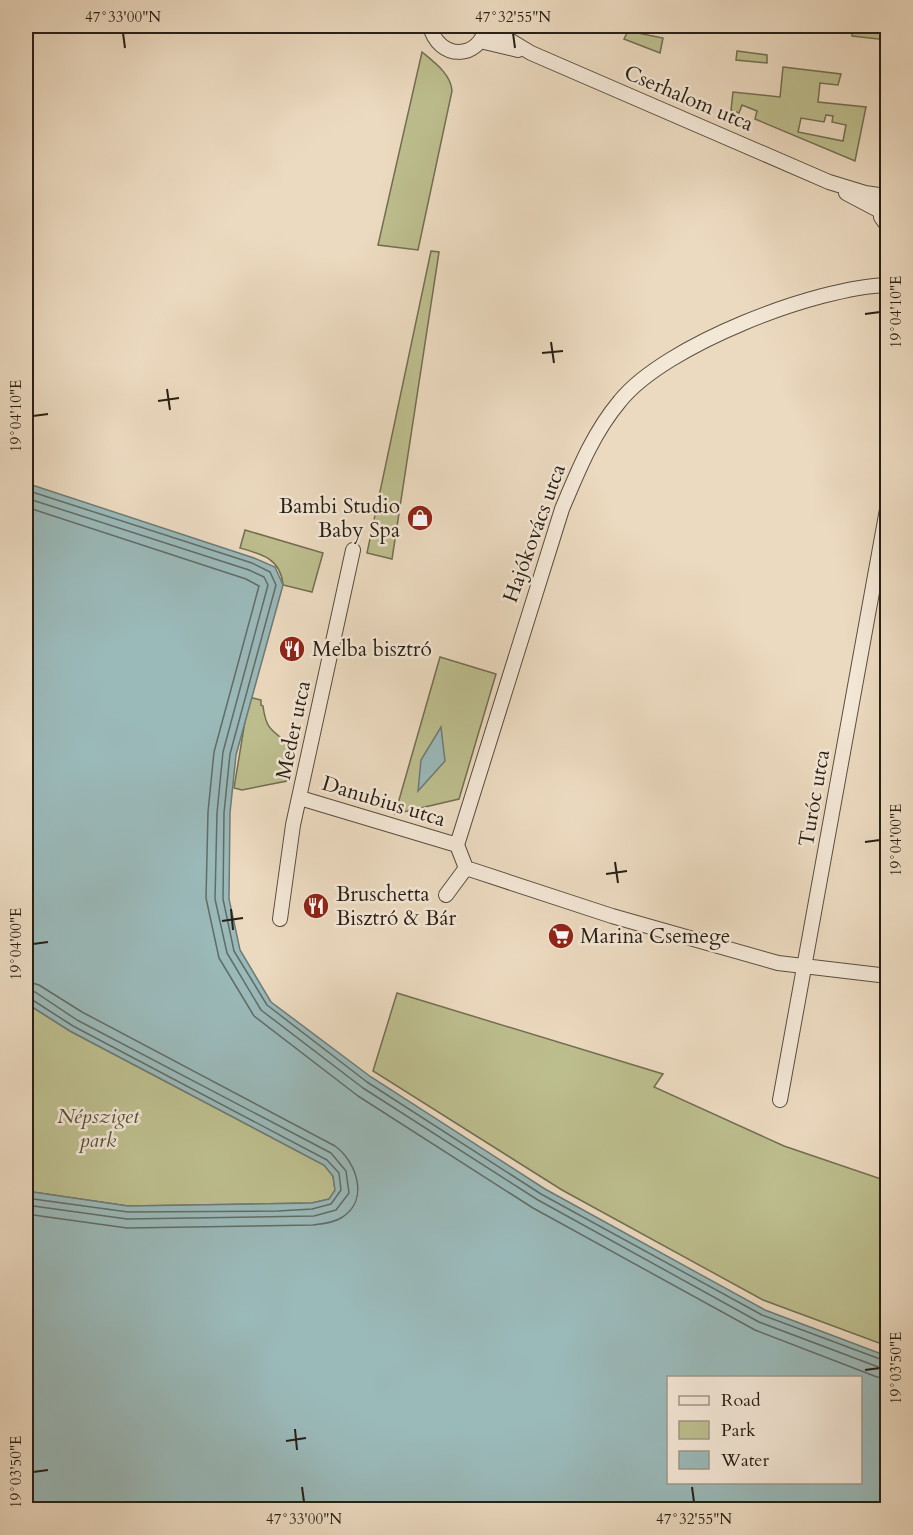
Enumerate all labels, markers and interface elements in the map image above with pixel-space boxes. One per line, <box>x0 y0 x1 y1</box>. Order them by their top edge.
text: 47°33'00"N <box>85 7 161 27</box>
text: 47°32'55"N <box>475 7 551 27</box>
street label: Cserhalom utca <box>620 58 758 139</box>
text: 19°04'10"E <box>886 276 906 348</box>
text: 19°04'10"E <box>6 380 26 452</box>
street label: Hajókovács utca <box>496 460 573 606</box>
place label: Bambi Studio Baby Spa <box>279 492 400 545</box>
shop icon: Bambi Studio Baby Spa <box>405 503 435 533</box>
restaurant icon: Melba bisztró <box>277 634 307 664</box>
place label: Melba bisztró <box>312 635 432 664</box>
street label: Meder utca <box>269 678 318 782</box>
street label: Turóc utca <box>792 747 837 849</box>
street label: Danubius utca <box>319 769 449 834</box>
text: 19°04'00"E <box>886 804 906 876</box>
place label: Bruschetta Bisztró & Bár <box>336 880 456 933</box>
restaurant icon: Bruschetta Bisztró & Bár <box>301 891 331 921</box>
text: 19°04'00"E <box>6 908 26 980</box>
supermarket icon: Marina Csemege <box>546 921 576 951</box>
place label: Marina Csemege <box>580 922 730 951</box>
park label: Népsziget park <box>57 1102 140 1155</box>
text: 19°03'50"E <box>886 1332 906 1404</box>
legend <box>667 1376 862 1484</box>
text: Road <box>721 1388 761 1413</box>
text: Park <box>721 1418 756 1443</box>
text: 19°03'50"E <box>6 1436 26 1508</box>
text: Water <box>720 1448 770 1473</box>
text: 47°33'00"N <box>266 1509 342 1529</box>
text: 47°32'55"N <box>656 1509 732 1529</box>

